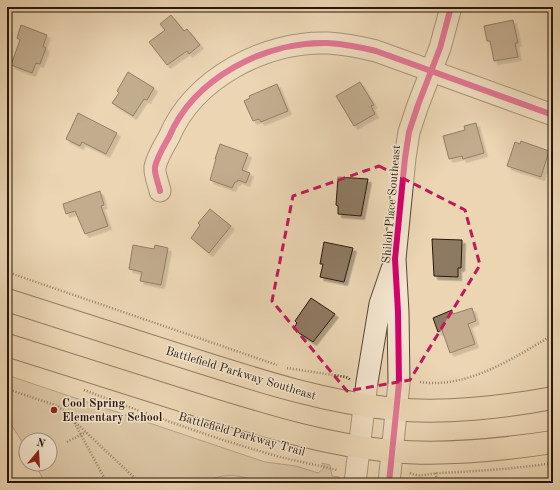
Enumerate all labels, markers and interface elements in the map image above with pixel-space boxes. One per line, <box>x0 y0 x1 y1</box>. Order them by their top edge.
street label: Shiloh Place Southeast <box>381 144 403 264</box>
street label: Battlefield Parkway Southeast <box>164 345 317 403</box>
place label: Cool Spring Elementary School <box>62 398 163 424</box>
marker: Cool Spring Elementary School <box>49 405 59 415</box>
street label: Battlefield Parkway Trail <box>177 411 306 459</box>
north arrow <box>18 432 58 472</box>
text: N <box>35 437 47 451</box>

